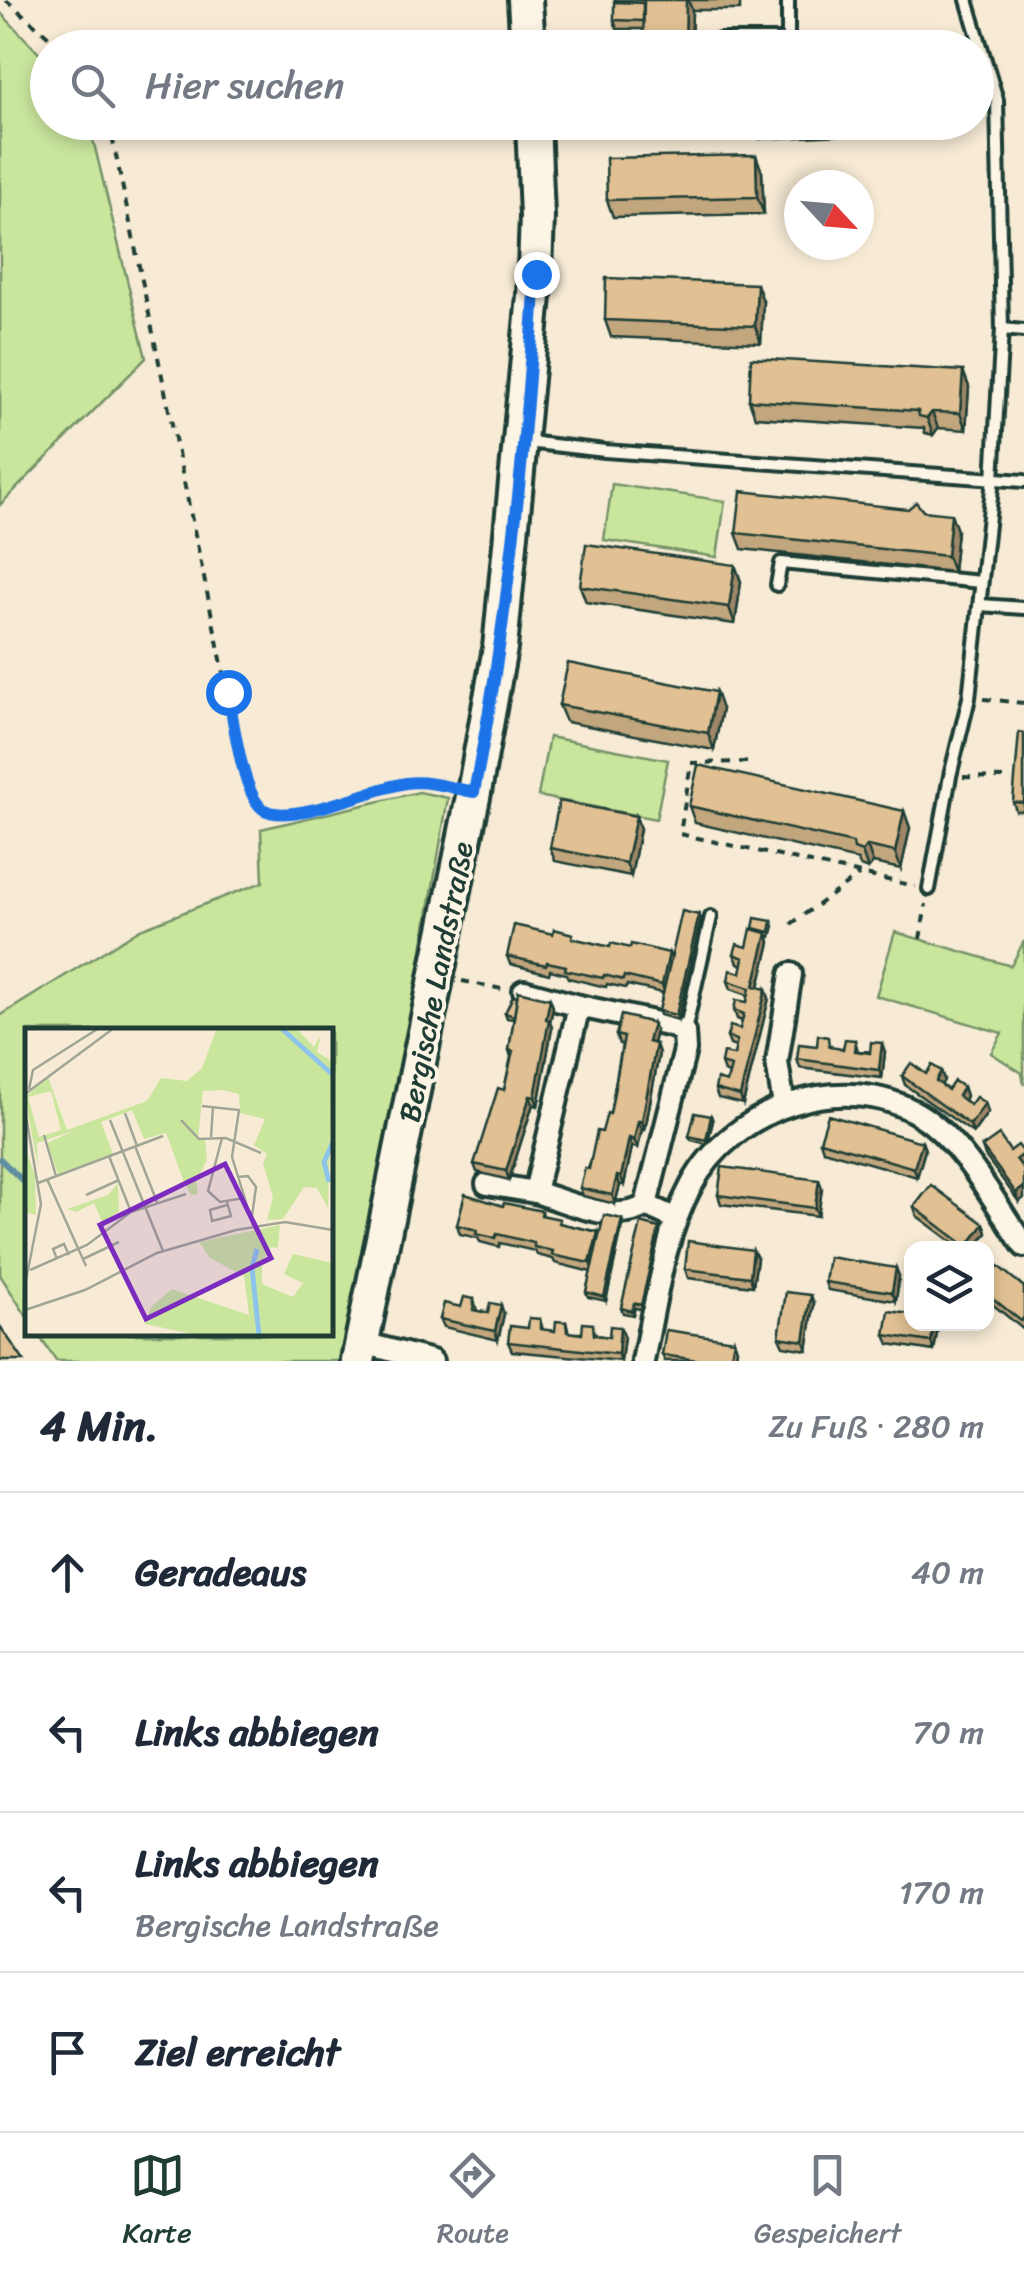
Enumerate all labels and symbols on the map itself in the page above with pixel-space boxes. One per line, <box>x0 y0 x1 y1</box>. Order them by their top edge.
north arrow <box>784 170 874 260</box>
route end <box>514 252 560 298</box>
route start <box>206 670 252 716</box>
street label: Bergische Landstraße <box>382 837 490 1127</box>
inset map <box>25 1028 332 1336</box>

